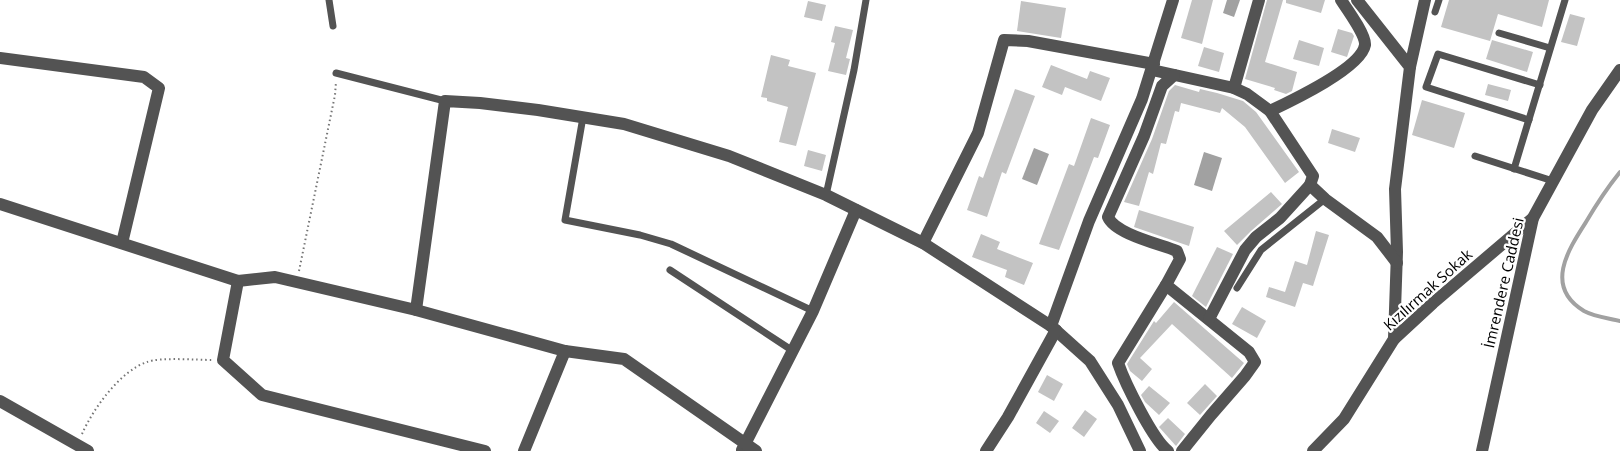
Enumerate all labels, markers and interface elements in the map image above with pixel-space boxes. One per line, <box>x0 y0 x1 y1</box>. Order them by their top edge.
street label: İmrendere Caddesi <box>1478 216 1528 350</box>
street label: Kızılırmak Sokak <box>1379 244 1476 334</box>

